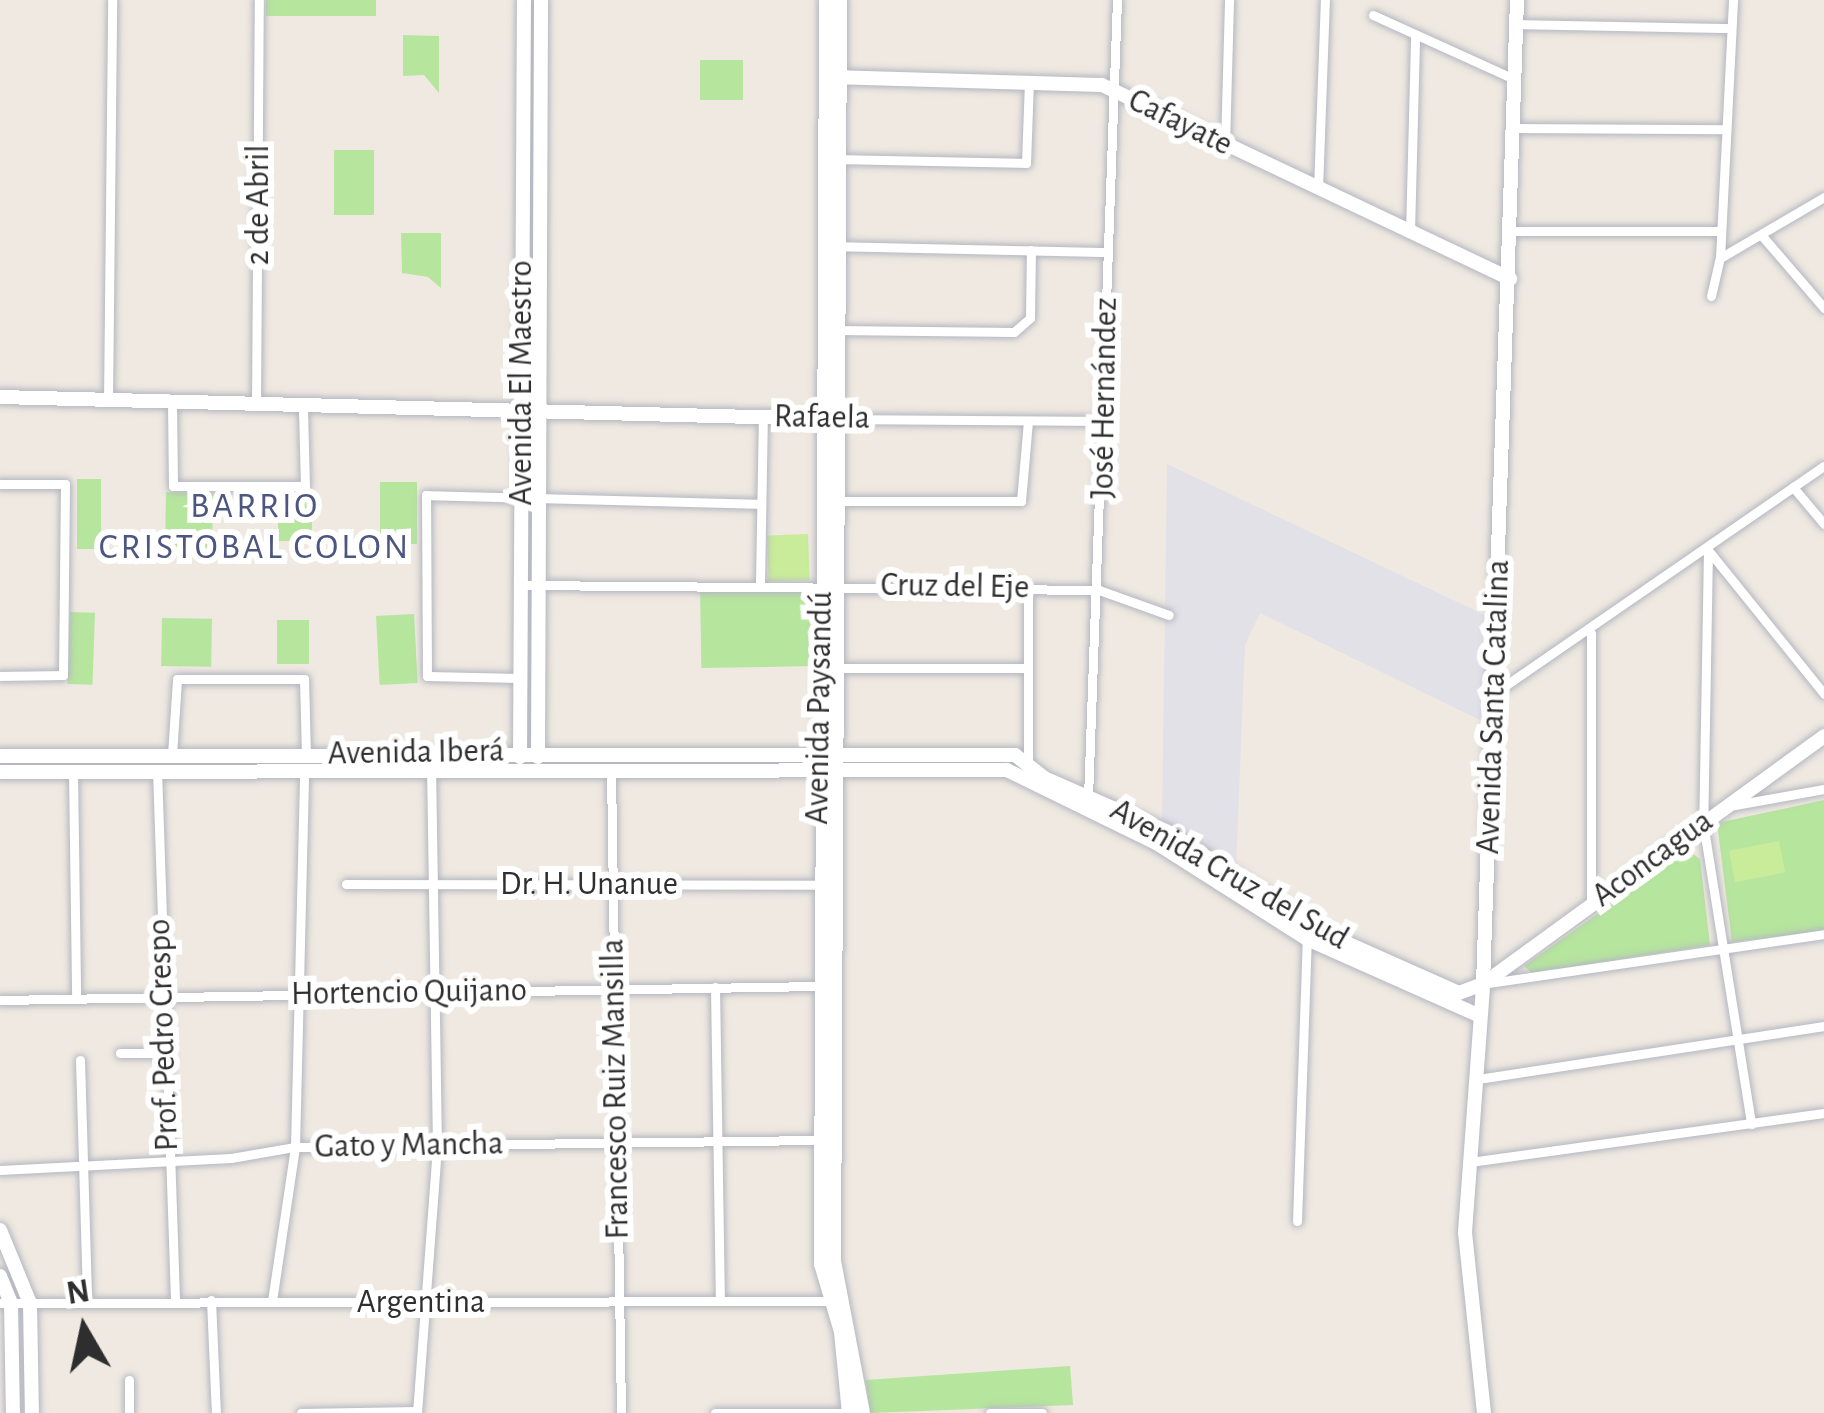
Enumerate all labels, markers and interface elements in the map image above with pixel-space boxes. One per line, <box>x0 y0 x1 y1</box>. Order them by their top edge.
street label: Cafayate <box>1122 81 1238 165</box>
street label: 2 de Abril <box>239 145 279 265</box>
street label: Avenida El Maestro <box>502 260 542 506</box>
street label: José Hernández <box>1083 297 1127 499</box>
street label: Rafaela <box>774 397 870 439</box>
district label: BARRIO CRISTOBAL COLON <box>99 484 411 569</box>
street label: Avenida Santa Catalina <box>1469 559 1519 855</box>
street label: Cruz del Eje <box>880 566 1030 608</box>
street label: Avenida Paysandú <box>798 591 842 825</box>
street label: Avenida Iberá <box>327 732 505 774</box>
street label: Avenida Cruz del Sud <box>1103 791 1355 959</box>
street label: Aconcagua <box>1585 802 1721 916</box>
street label: Dr. H. Unanue <box>500 865 678 905</box>
street label: Prof. Pedro Crespo <box>140 918 188 1152</box>
street label: Francesco Ruiz Mansilla <box>594 938 638 1240</box>
street label: Hortencio Quijano <box>291 971 527 1015</box>
street label: Gato y Mancha <box>314 1125 504 1167</box>
north arrow <box>24 1269 144 1389</box>
text: N <box>64 1275 92 1311</box>
street label: Argentina <box>357 1283 485 1323</box>

